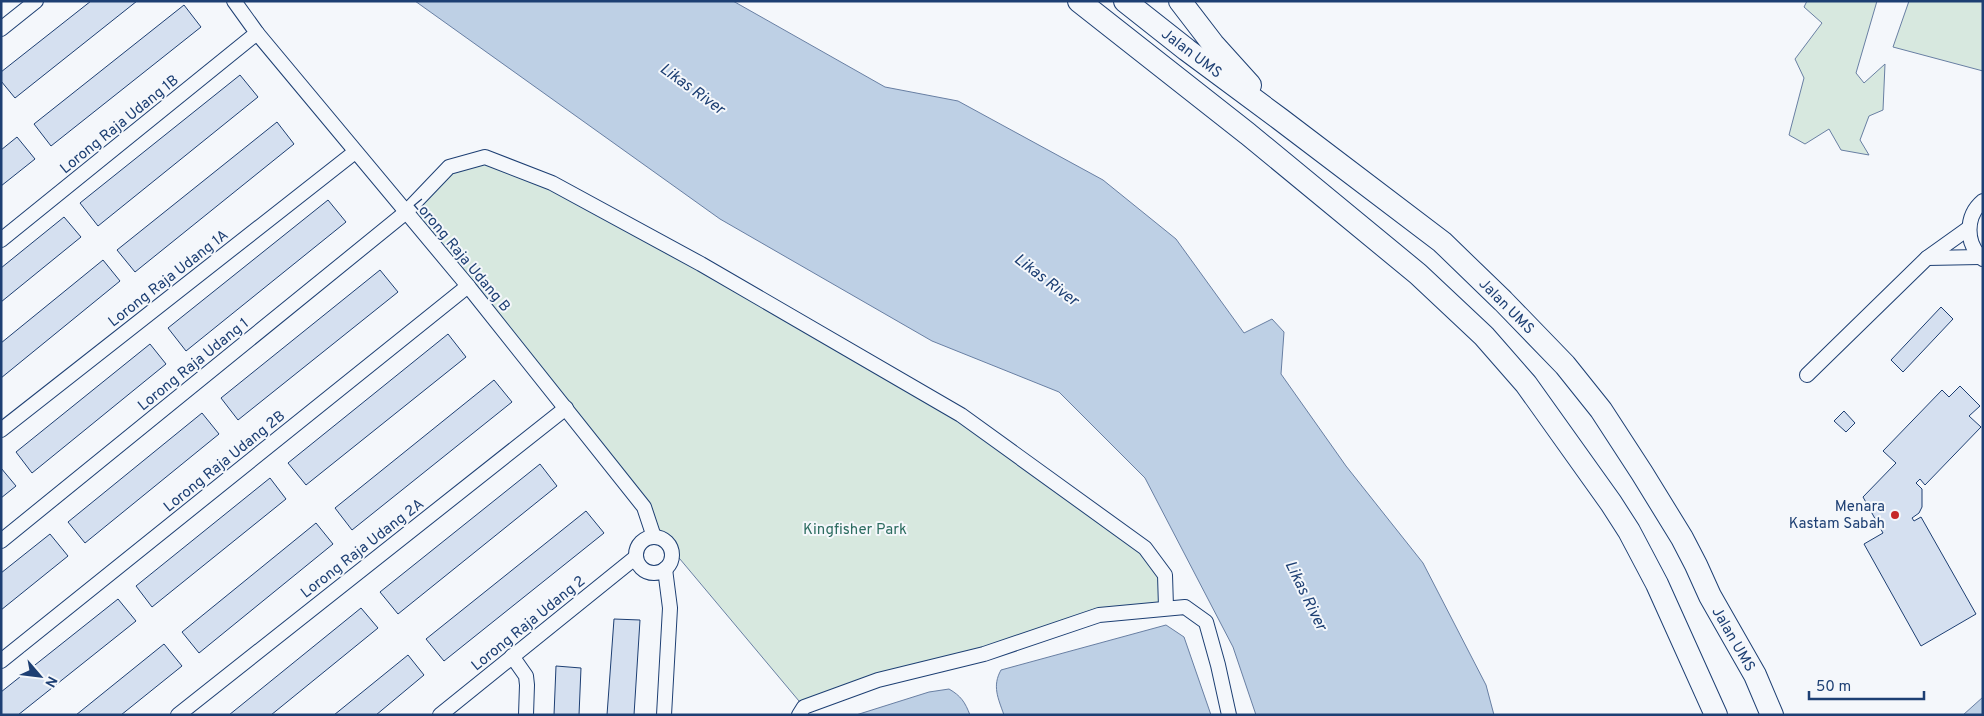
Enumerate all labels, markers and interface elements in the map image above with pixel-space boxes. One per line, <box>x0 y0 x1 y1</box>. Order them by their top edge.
street label: Jalan UMS <box>1157 25 1225 83</box>
water label: Likas River <box>655 59 730 121</box>
street label: Lorong Raja Udang 1B <box>57 71 183 179</box>
street label: Lorong Raja Udang B <box>408 196 514 316</box>
street label: Lorong Raja Udang 1A <box>105 226 233 332</box>
water label: Likas River <box>1010 250 1084 312</box>
street label: Jalan UMS <box>1474 275 1538 339</box>
street label: Lorong Raja Udang 1 <box>135 314 253 416</box>
street label: Lorong Raja Udang 2B <box>160 407 290 517</box>
street label: Lorong Raja Udang 2A <box>297 495 428 603</box>
place label: Menara Kastam Sabah <box>1789 498 1885 534</box>
marker: Menara Kastam Sabah <box>1889 509 1901 521</box>
park label: Kingfisher Park <box>803 521 907 540</box>
water label: Likas River <box>1280 558 1332 636</box>
street label: Lorong Raja Udang 2 <box>468 572 590 676</box>
street label: Jalan UMS <box>1707 604 1759 675</box>
north arrow <box>15 651 65 701</box>
scale bar <box>1809 668 1924 700</box>
text: N <box>40 673 60 690</box>
text: 50 m <box>1816 678 1851 697</box>

